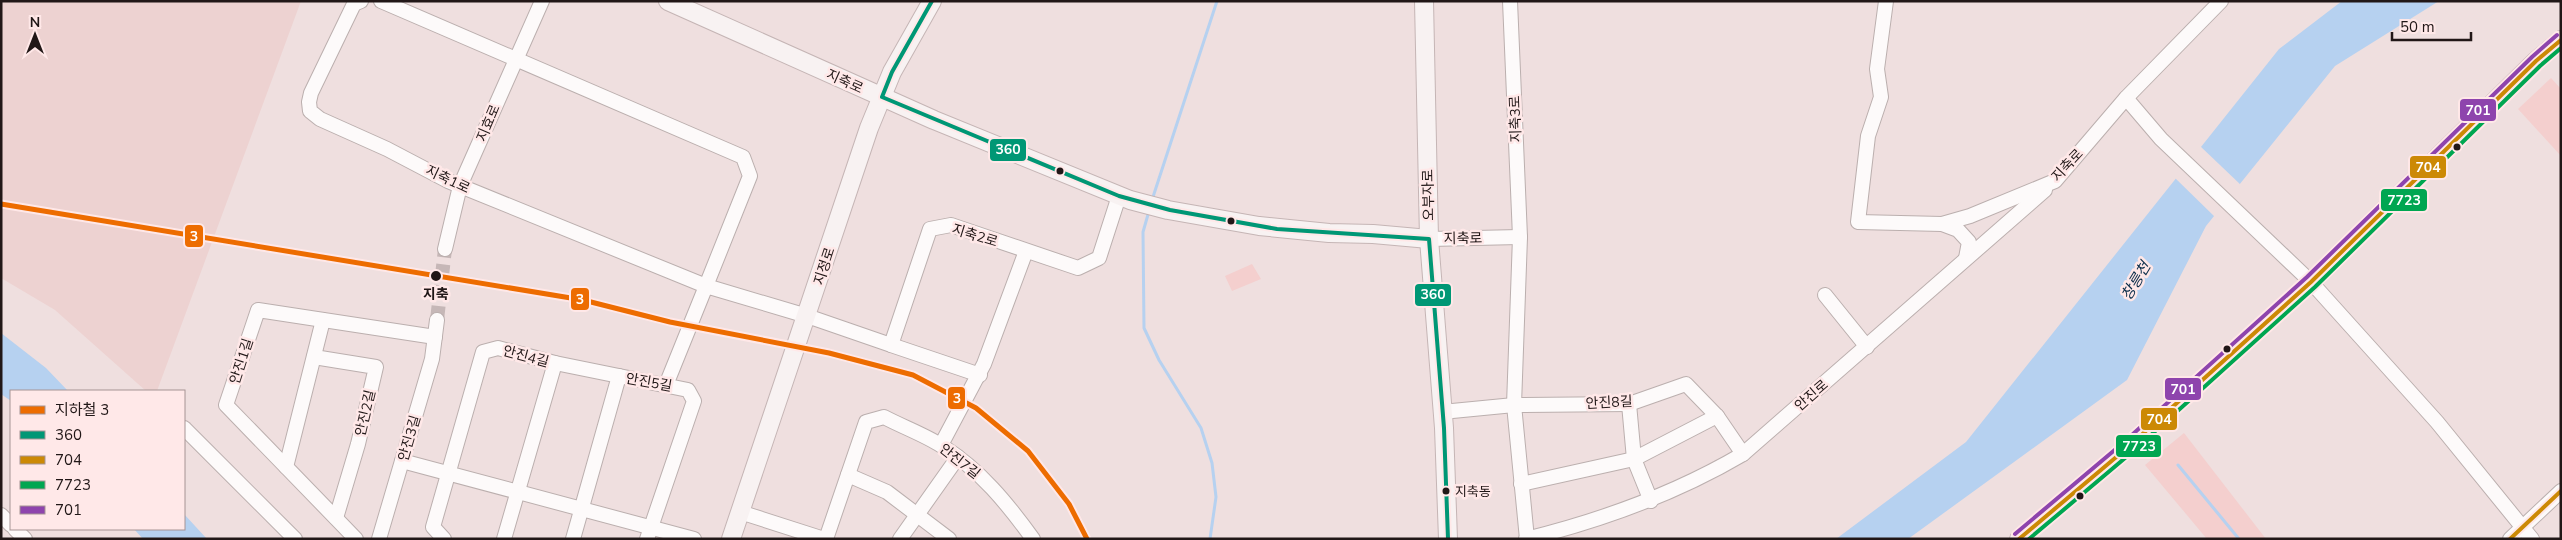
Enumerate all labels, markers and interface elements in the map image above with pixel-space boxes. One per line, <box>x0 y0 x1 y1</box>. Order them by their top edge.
north arrow <box>10 10 60 60</box>
scale bar <box>2392 10 2471 42</box>
text: N <box>30 13 40 32</box>
text: 50 m <box>2400 17 2435 37</box>
street label: 지축로 <box>823 65 866 98</box>
street label: 지축3로 <box>1505 95 1526 143</box>
line badge: 701 <box>2459 98 2497 122</box>
text: 701 <box>2465 101 2491 120</box>
street label: 지효로 <box>472 102 505 145</box>
line badge: 360 <box>989 138 1027 162</box>
text: 360 <box>995 140 1021 159</box>
unlabelled marker <box>2452 142 2462 152</box>
street label: 지축로 <box>2047 145 2088 186</box>
line badge: 704 <box>2409 155 2447 179</box>
text: 704 <box>2415 158 2441 177</box>
street label: 지축1로 <box>422 161 473 198</box>
unlabelled marker <box>1055 166 1065 176</box>
street label: 오부자로 <box>1419 169 1438 221</box>
line badge: 7723 <box>2380 188 2428 212</box>
text: 7723 <box>2387 191 2421 210</box>
unlabelled marker <box>1226 216 1236 226</box>
street label: 지축2로 <box>950 220 1000 251</box>
line badge: 3 <box>184 224 204 248</box>
text: 3 <box>190 227 198 246</box>
street label: 지축로 <box>1444 229 1483 248</box>
street label: 지정로 <box>809 245 840 287</box>
water label: 창릉천 <box>2117 256 2156 304</box>
marker: 지축 <box>429 269 443 283</box>
line badge: 360 <box>1414 283 1452 307</box>
place label: 지축 <box>423 285 449 304</box>
text: 360 <box>1420 285 1446 304</box>
line badge: 3 <box>570 287 590 311</box>
text: 3 <box>576 290 584 309</box>
street label: 안진1길 <box>225 336 258 386</box>
street label: 안진4길 <box>501 341 551 372</box>
unlabelled marker <box>2222 344 2232 354</box>
street label: 안진5길 <box>624 369 674 396</box>
street label: 안진로 <box>1791 375 1832 415</box>
line badge: 701 <box>2164 377 2202 401</box>
text: 701 <box>2170 380 2196 399</box>
line badge: 3 <box>947 386 966 410</box>
street label: 안진2길 <box>351 388 380 438</box>
text: 3 <box>953 389 961 408</box>
legend <box>10 390 185 530</box>
street label: 안진8길 <box>1585 392 1633 413</box>
text: 지하철 3 <box>55 400 109 420</box>
line badge: 704 <box>2140 407 2178 431</box>
text: 704 <box>2146 410 2172 429</box>
street label: 안진3길 <box>394 413 425 463</box>
text: 360 <box>55 425 82 445</box>
line badge: 7723 <box>2115 434 2162 458</box>
text: 7723 <box>2122 437 2156 456</box>
street label: 안진7길 <box>935 439 984 483</box>
text: 704 <box>55 450 82 470</box>
text: 7723 <box>55 475 91 495</box>
place label: 지축동 <box>1455 483 1491 501</box>
marker: 지축동 <box>1441 486 1451 496</box>
unlabelled marker <box>2075 491 2085 501</box>
text: 701 <box>55 500 82 520</box>

